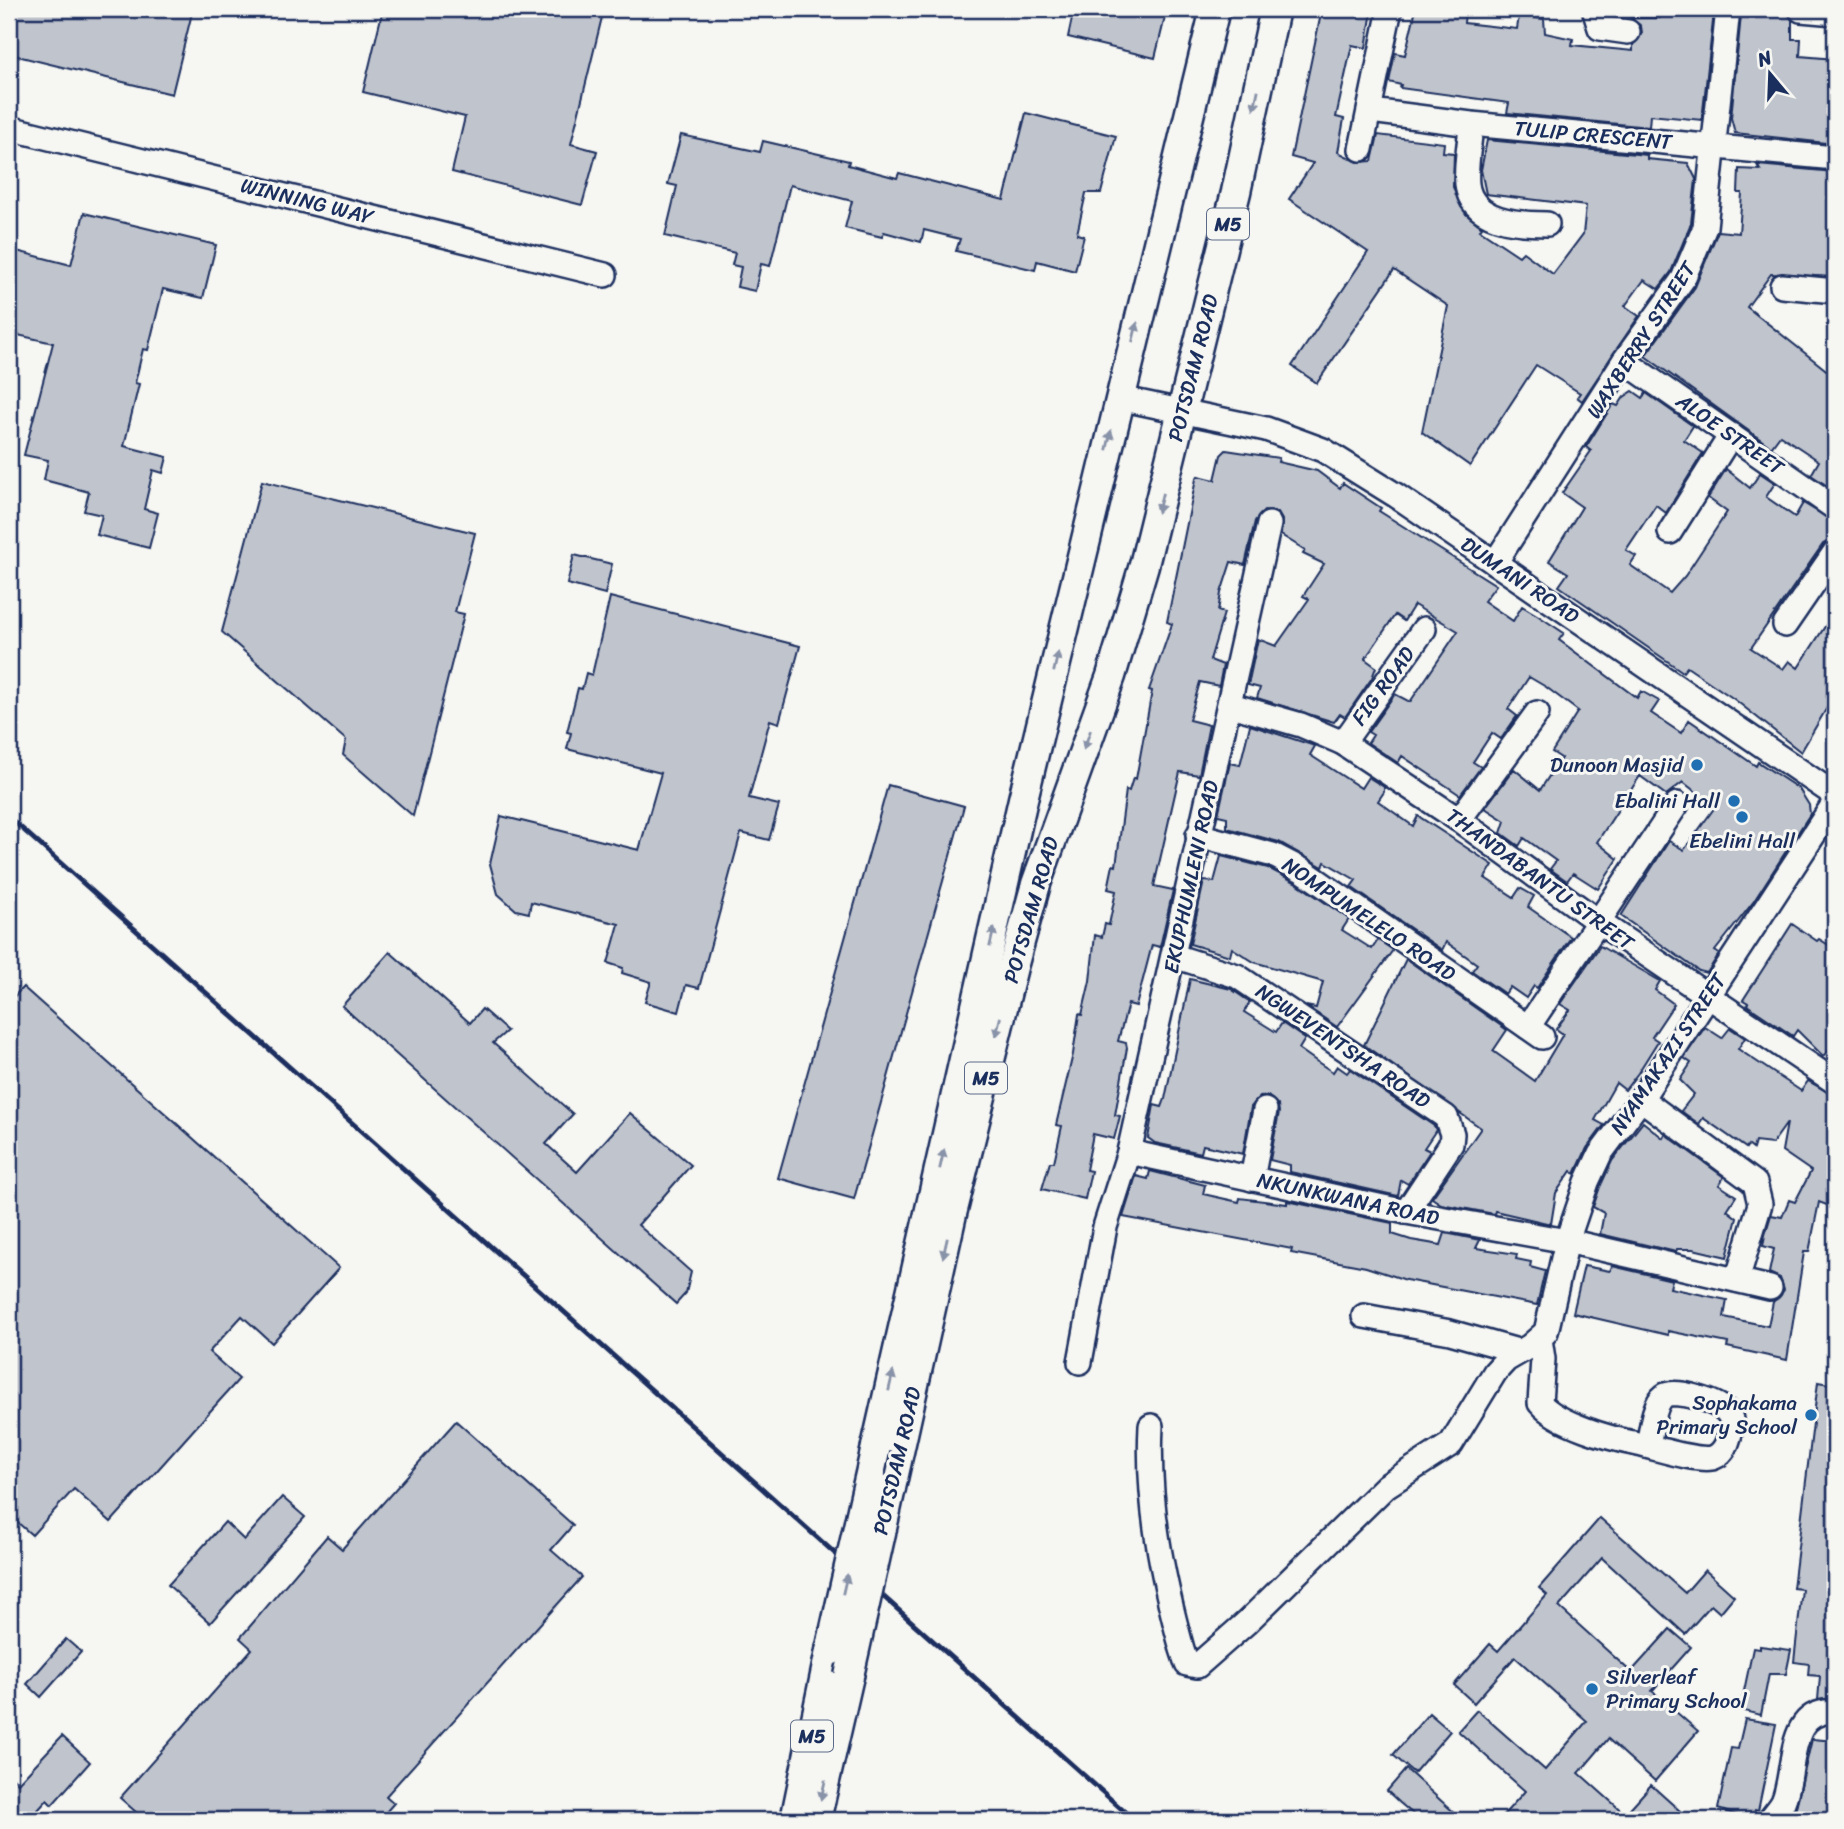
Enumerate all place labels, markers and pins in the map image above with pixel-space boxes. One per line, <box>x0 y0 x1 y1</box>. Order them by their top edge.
place label: Dunoon Masjid <box>1550 746 1685 784</box>
marker: Dunoon Masjid <box>1689 757 1705 773</box>
place label: Ebalini Hall <box>1614 782 1721 820</box>
marker: Ebalini Hall <box>1726 793 1742 809</box>
marker: Ebelini Hall <box>1734 809 1750 825</box>
place label: Ebelini Hall <box>1689 822 1796 860</box>
place label: Sophakama Primary School <box>1656 1384 1798 1446</box>
marker: Sophakama Primary School <box>1803 1407 1819 1423</box>
place label: Silverleaf Primary School <box>1606 1658 1748 1720</box>
marker: Silverleaf Primary School <box>1584 1681 1600 1697</box>

